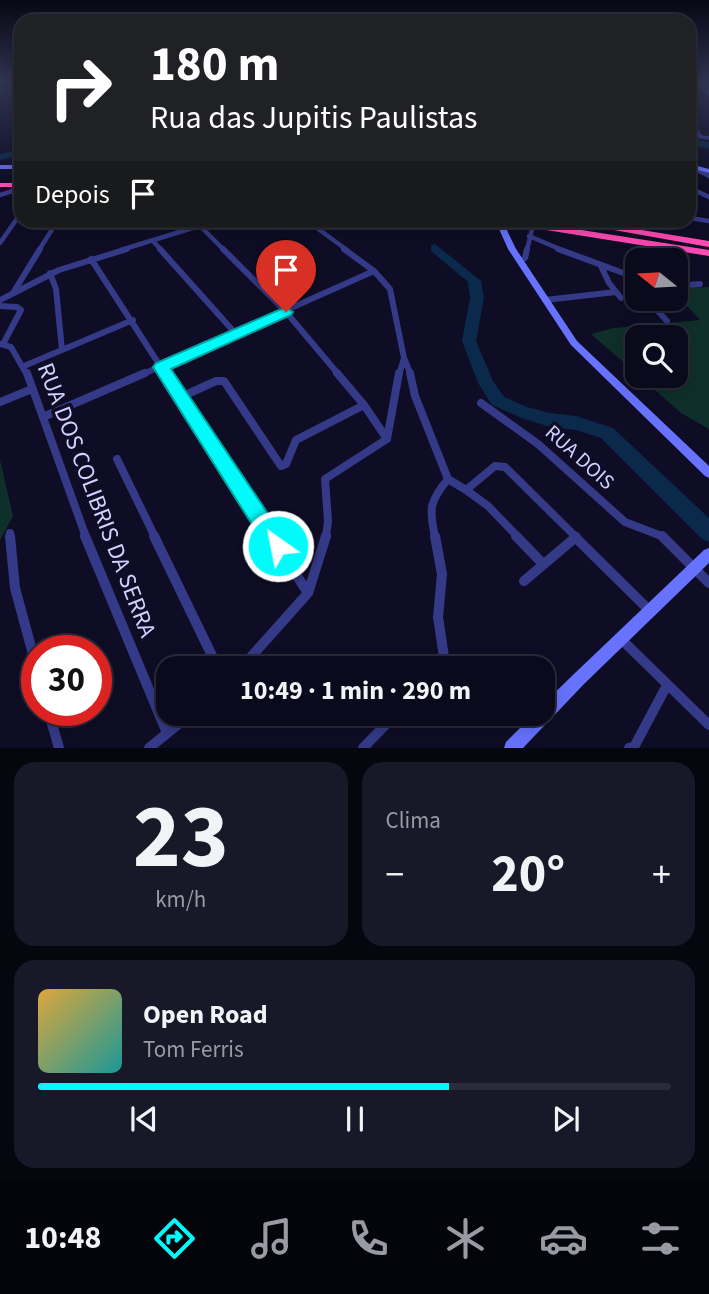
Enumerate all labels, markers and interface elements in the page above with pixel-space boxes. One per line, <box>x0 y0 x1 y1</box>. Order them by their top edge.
text: 180 m <box>150 30 279 100</box>
icon: right <box>35 42 126 133</box>
text: Rua das Jupitis Paulistas <box>150 95 477 141</box>
icon: arrive <box>124 175 162 213</box>
text: Depois <box>35 176 110 213</box>
pin <box>256 240 316 312</box>
north arrow <box>625 248 688 312</box>
map controls <box>625 248 688 388</box>
icon: arrive <box>267 251 305 289</box>
button: search <box>625 325 688 388</box>
street label: RUA DOS COLIBRIS DA SERRA <box>28 358 165 643</box>
street label: RUA DOIS <box>539 418 621 496</box>
position arrow <box>241 509 315 583</box>
speed limit sign: 30 <box>21 635 112 726</box>
text: 10:49 · 1 min · 290 m <box>240 672 471 709</box>
text: 23 <box>133 773 229 902</box>
text: Clima <box>386 804 441 837</box>
text: 20° <box>491 838 565 912</box>
text: − <box>386 848 404 902</box>
text: + <box>652 848 671 902</box>
text: km/h <box>155 883 206 916</box>
text: Open Road <box>143 996 268 1033</box>
text: Tom Ferris <box>143 1033 244 1066</box>
icon: previous <box>125 1100 163 1138</box>
icon: pause <box>336 1100 374 1138</box>
icon: next <box>547 1100 585 1138</box>
icon: directions <box>150 1214 199 1263</box>
icon: music <box>247 1214 296 1263</box>
icon: phone <box>344 1214 393 1263</box>
icon: climate <box>441 1214 490 1263</box>
icon: car <box>539 1214 588 1263</box>
icon: filters <box>636 1214 685 1263</box>
text: 10:48 <box>24 1215 101 1261</box>

